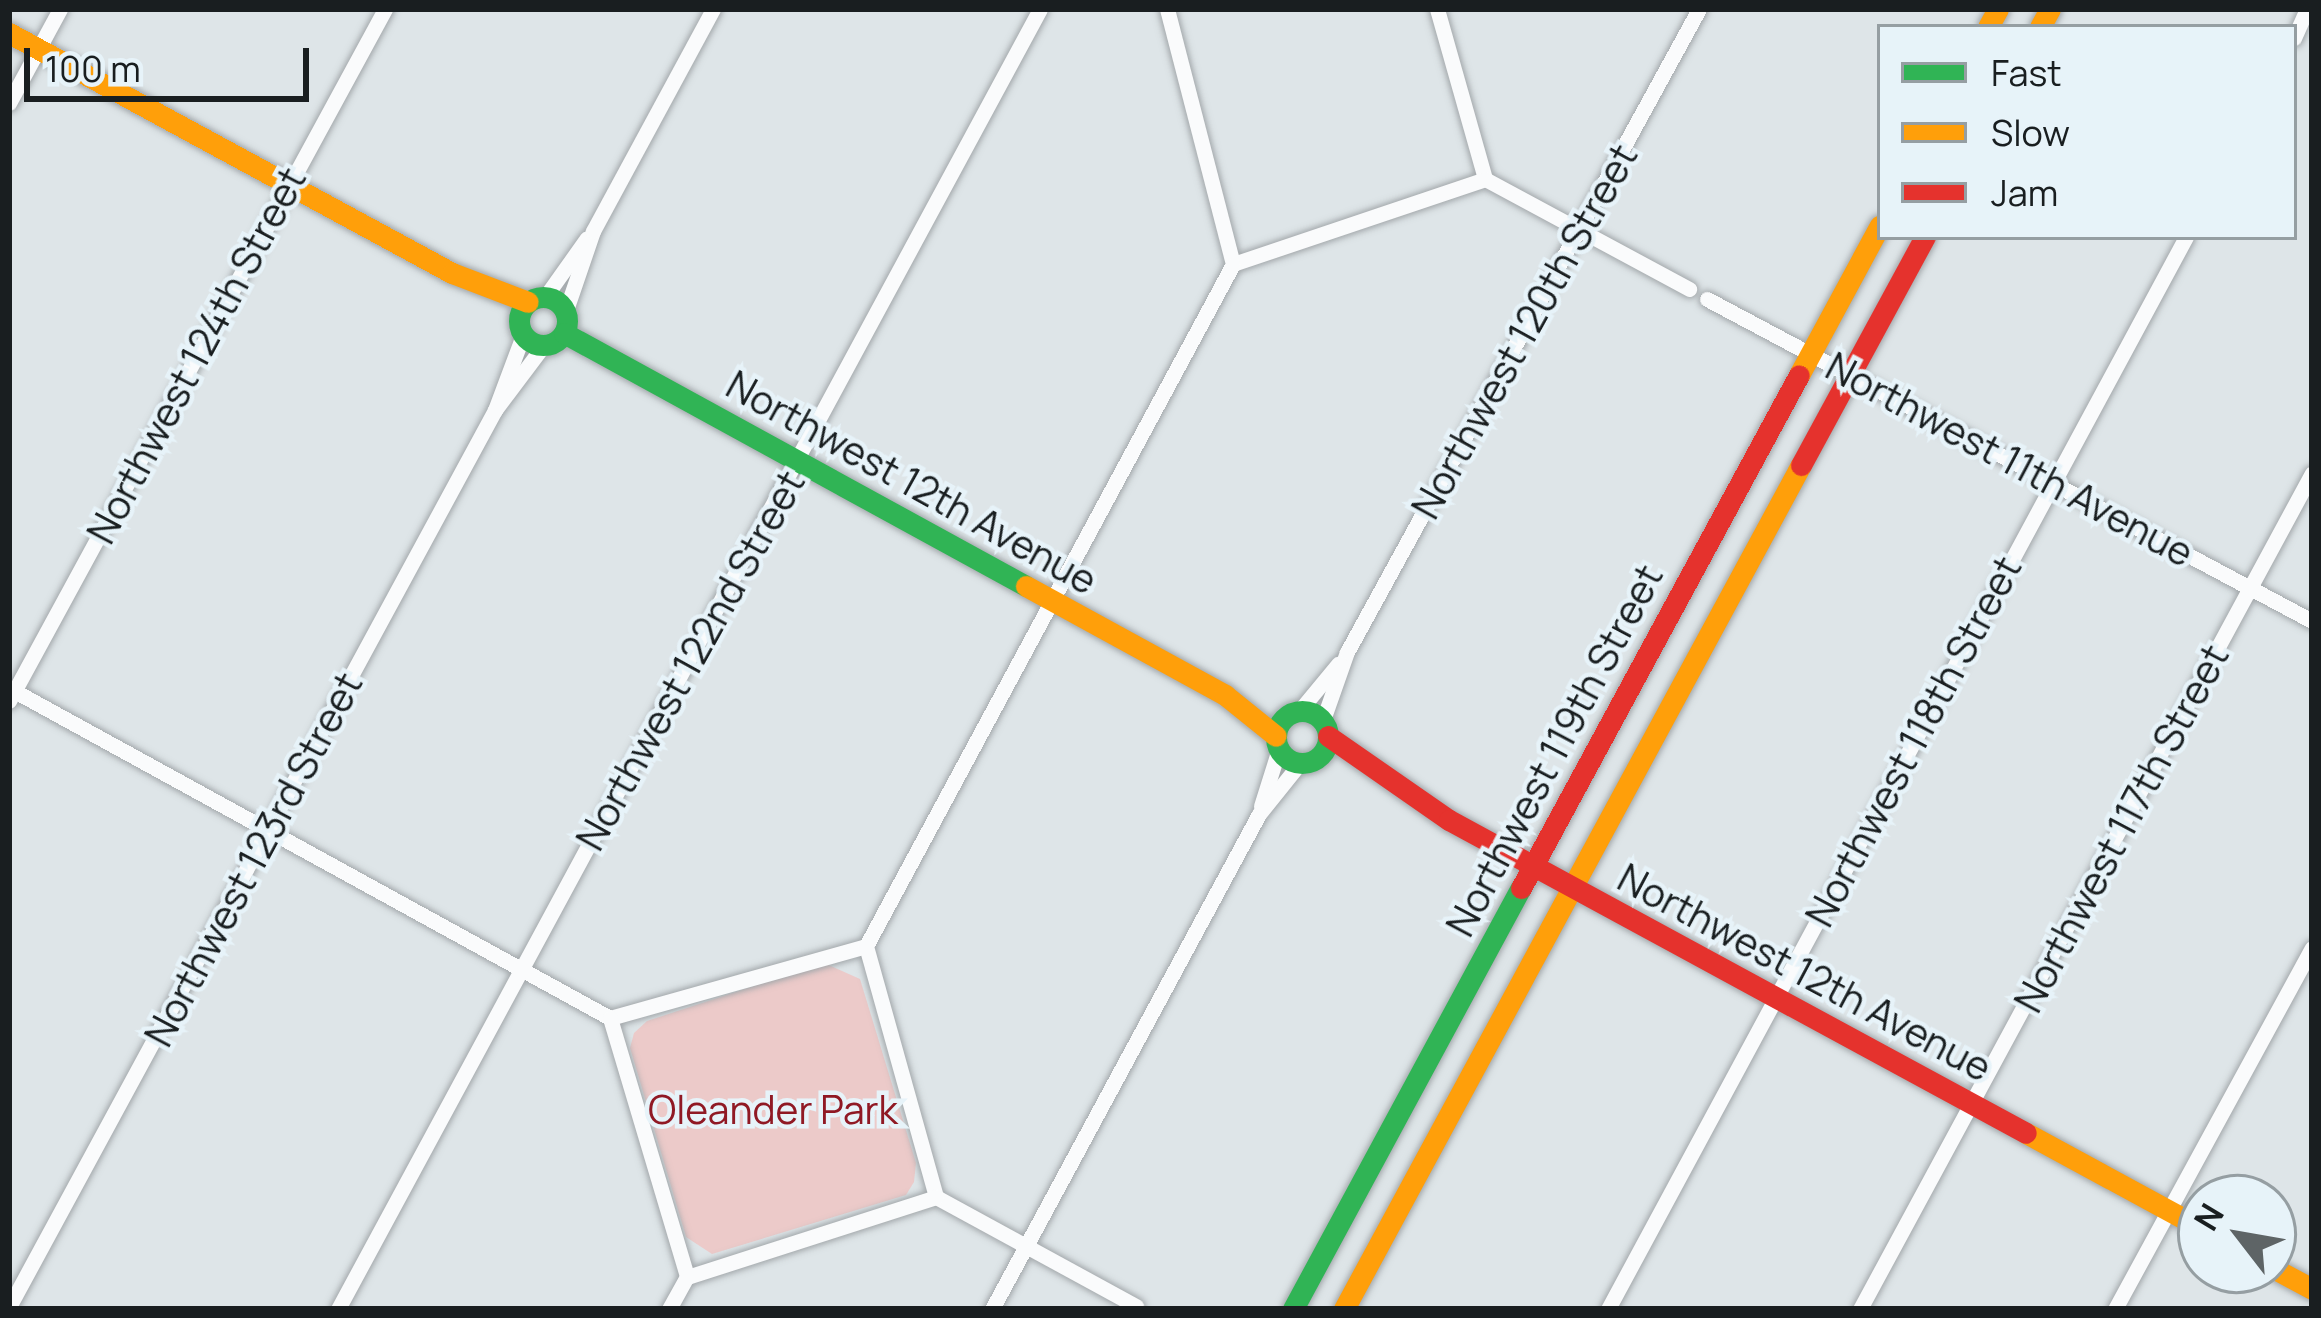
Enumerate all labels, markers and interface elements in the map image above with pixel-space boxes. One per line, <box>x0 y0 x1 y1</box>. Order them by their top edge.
scale bar <box>30 24 315 98</box>
legend <box>1877 24 2297 240</box>
text: 100 m <box>45 44 141 93</box>
text: Fast <box>1991 48 2062 97</box>
text: Slow <box>1991 108 2070 157</box>
street label: Northwest 120th Street <box>1402 136 1646 526</box>
street label: Northwest 124th Street <box>77 159 315 551</box>
text: Jam <box>1991 168 2058 217</box>
street label: Northwest 11th Avenue <box>1818 342 2202 576</box>
street label: Northwest 12th Avenue <box>719 361 1105 603</box>
street label: Northwest 122nd Street <box>566 462 814 858</box>
street label: Northwest 118th Street <box>1795 548 2031 934</box>
street label: Northwest 119th Street <box>1436 556 1672 944</box>
street label: Northwest 117th Street <box>2004 636 2238 1020</box>
street label: Northwest 123rd Street <box>135 664 371 1054</box>
street label: Northwest 12th Avenue <box>1610 854 2000 1090</box>
park label: Oleander Park <box>648 1086 898 1132</box>
north arrow <box>2177 1174 2297 1294</box>
text: N <box>2183 1195 2234 1239</box>

